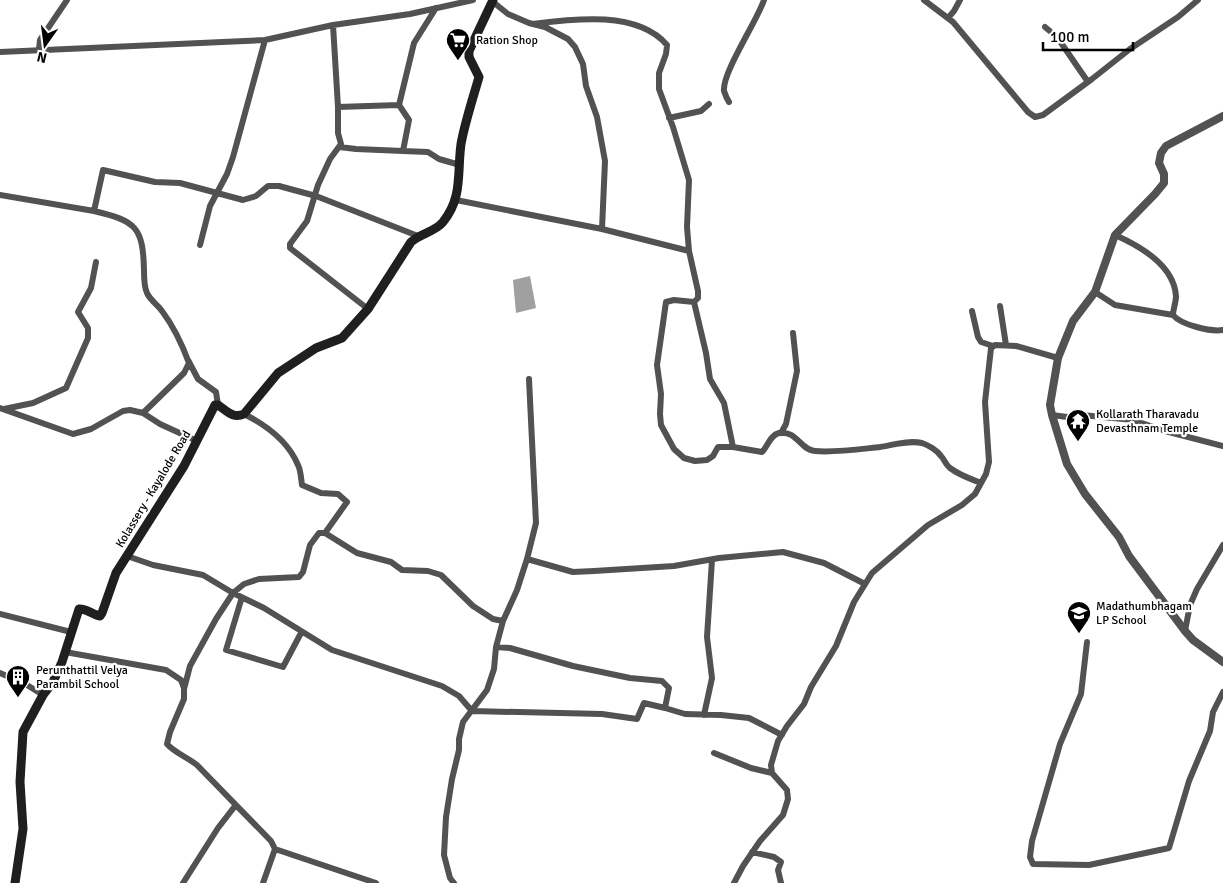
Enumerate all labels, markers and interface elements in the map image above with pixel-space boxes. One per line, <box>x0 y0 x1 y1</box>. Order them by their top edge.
north arrow <box>20 20 70 70</box>
scale bar <box>1043 20 1133 52</box>
supermarket icon: Ration Shop <box>445 27 471 61</box>
text: 100 m <box>1050 28 1090 46</box>
place label: Ration Shop <box>476 33 538 48</box>
text: N <box>35 48 49 67</box>
place label: Kollarath Tharavadu Devasthnam Temple <box>1096 407 1199 436</box>
temple icon: Kollarath Tharavadu Devasthnam Temple <box>1065 408 1091 442</box>
street label: Kolassery - Kayalode Road <box>112 428 194 551</box>
place label: Madathumbhagam LP School <box>1096 599 1192 628</box>
school or university icon: Madathumbhagam LP School <box>1066 600 1092 634</box>
place label: Perunthattil Velya Parambil School <box>36 663 128 692</box>
building icon: Perunthattil Velya Parambil School <box>5 664 31 698</box>

